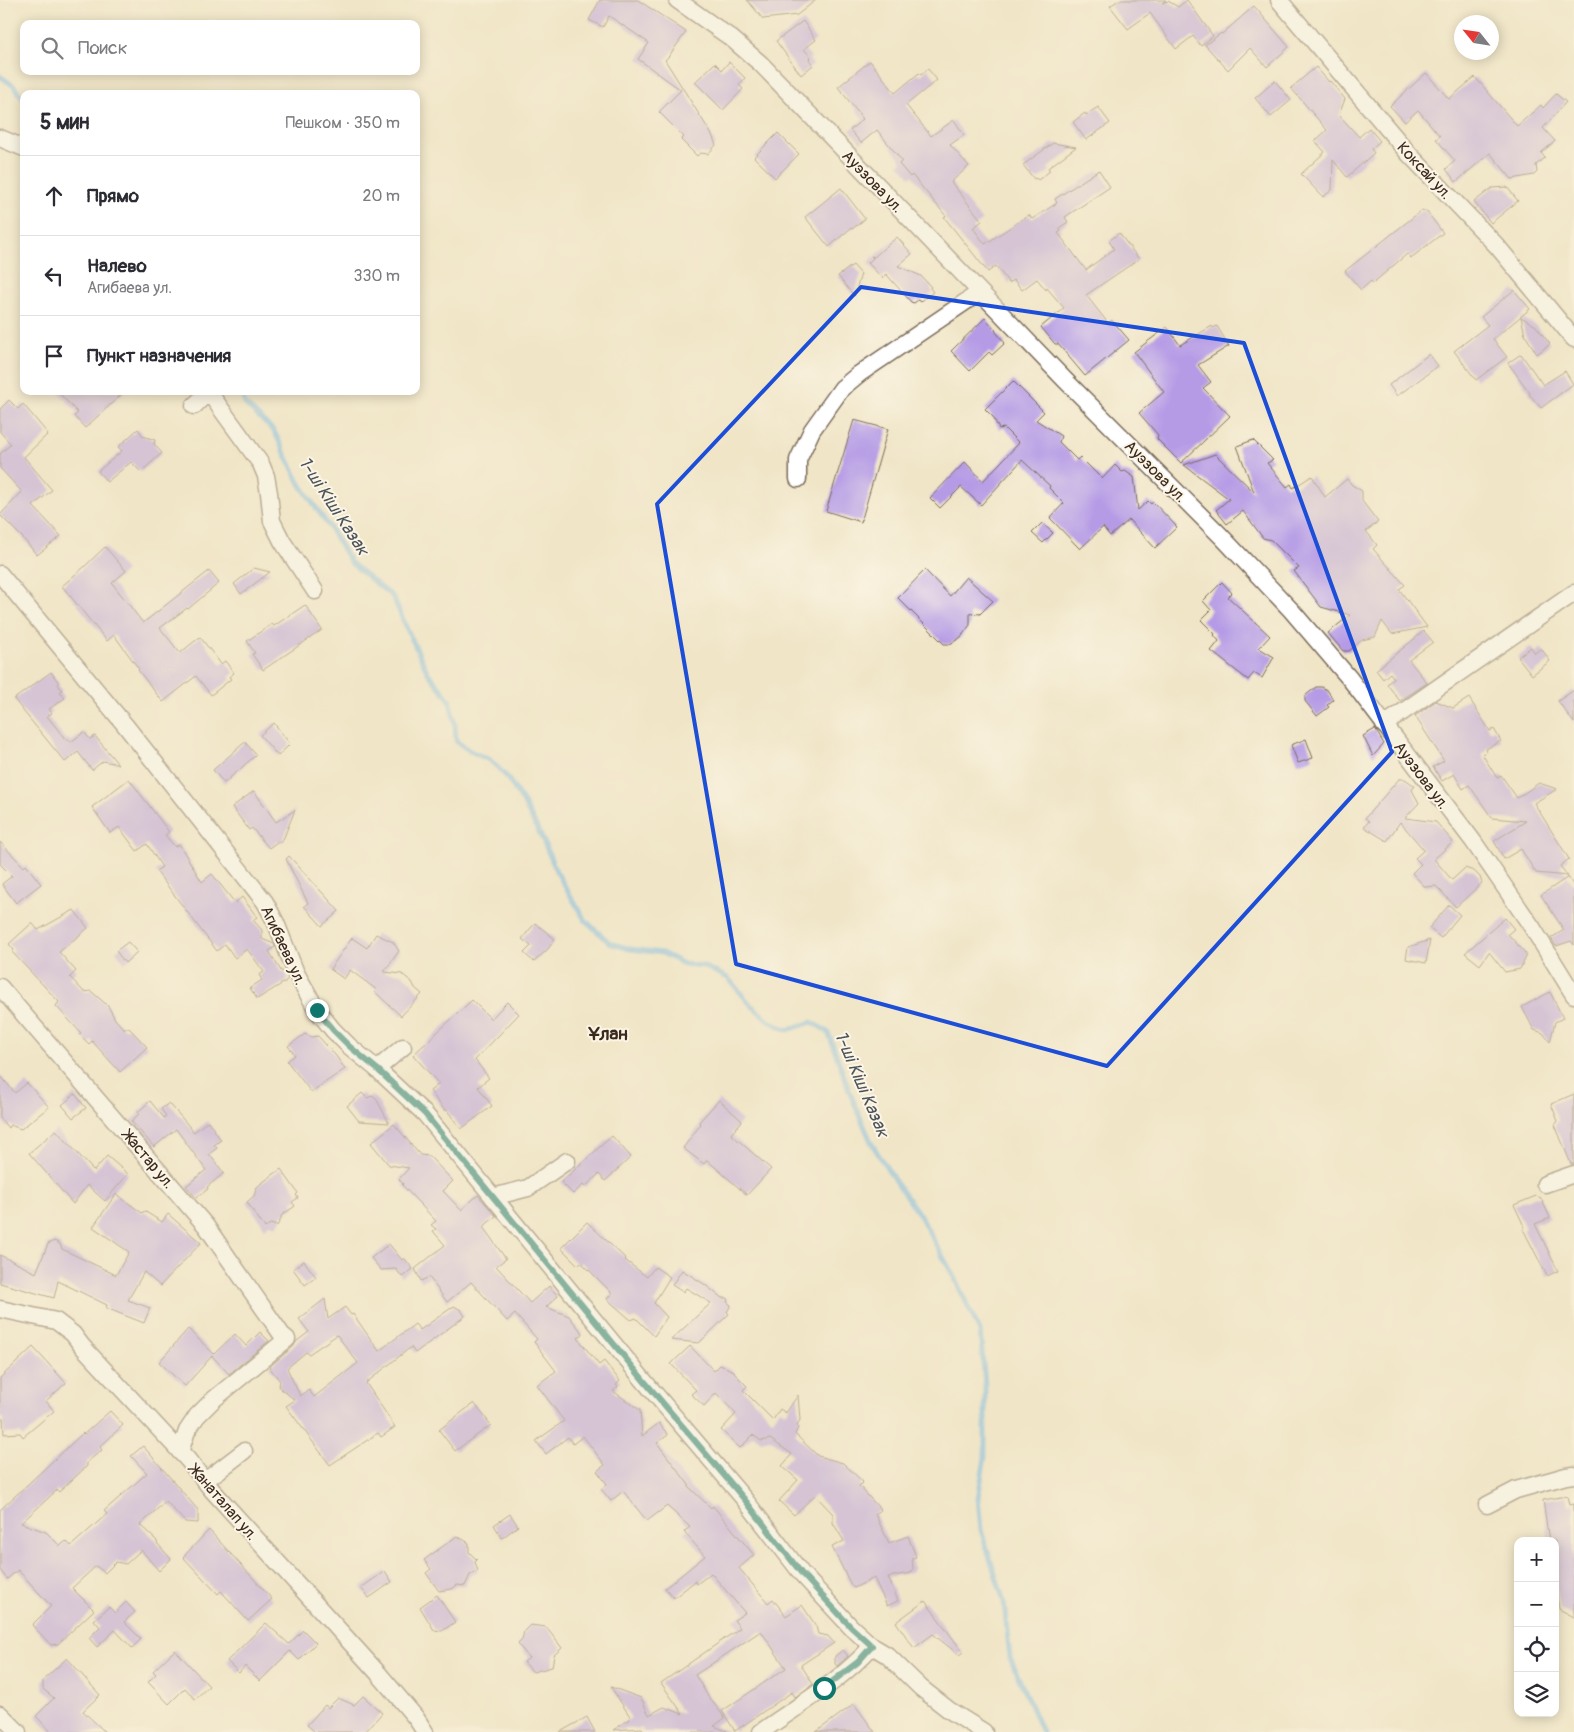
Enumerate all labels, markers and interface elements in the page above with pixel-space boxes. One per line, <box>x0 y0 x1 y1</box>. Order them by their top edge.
north arrow <box>1454 15 1499 60</box>
search box <box>20 20 420 75</box>
icon: search <box>38 34 66 62</box>
text: Поиск <box>78 36 128 60</box>
text: 5 мин <box>40 109 90 136</box>
text: Пешком · 350 m <box>285 113 400 133</box>
street label: Коксай ул. <box>1393 138 1456 204</box>
street label: Ауэзова ул. <box>837 146 907 217</box>
icon: ahead <box>40 182 68 210</box>
text: Прямо <box>87 184 139 208</box>
text: 20 m <box>362 186 400 206</box>
text: Налево <box>87 254 147 278</box>
icon: left <box>40 262 68 290</box>
text: 330 m <box>354 266 400 286</box>
text: Агибаева ул. <box>87 278 172 298</box>
icon: arrive <box>40 342 68 370</box>
text: Пункт назначения <box>87 344 231 368</box>
street label: Ауэзова ул. <box>1120 436 1191 507</box>
water label: 1-ші Кіші Казак <box>293 453 375 561</box>
street label: Ауэзова ул. <box>1389 738 1453 813</box>
street label: Агибаева ул. <box>256 903 310 988</box>
route end <box>306 999 329 1022</box>
district label: Ұлан <box>587 1022 628 1046</box>
water label: 1-ші Кіші Казак <box>829 1028 895 1142</box>
street label: Жастар ул. <box>116 1124 178 1193</box>
street label: Жанаталап ул. <box>183 1458 262 1545</box>
map controls <box>1514 1537 1559 1717</box>
button: + <box>1514 1537 1559 1582</box>
button: − <box>1514 1582 1559 1627</box>
button: locate <box>1514 1627 1559 1672</box>
button: layers <box>1514 1672 1559 1717</box>
route start <box>813 1677 836 1700</box>

